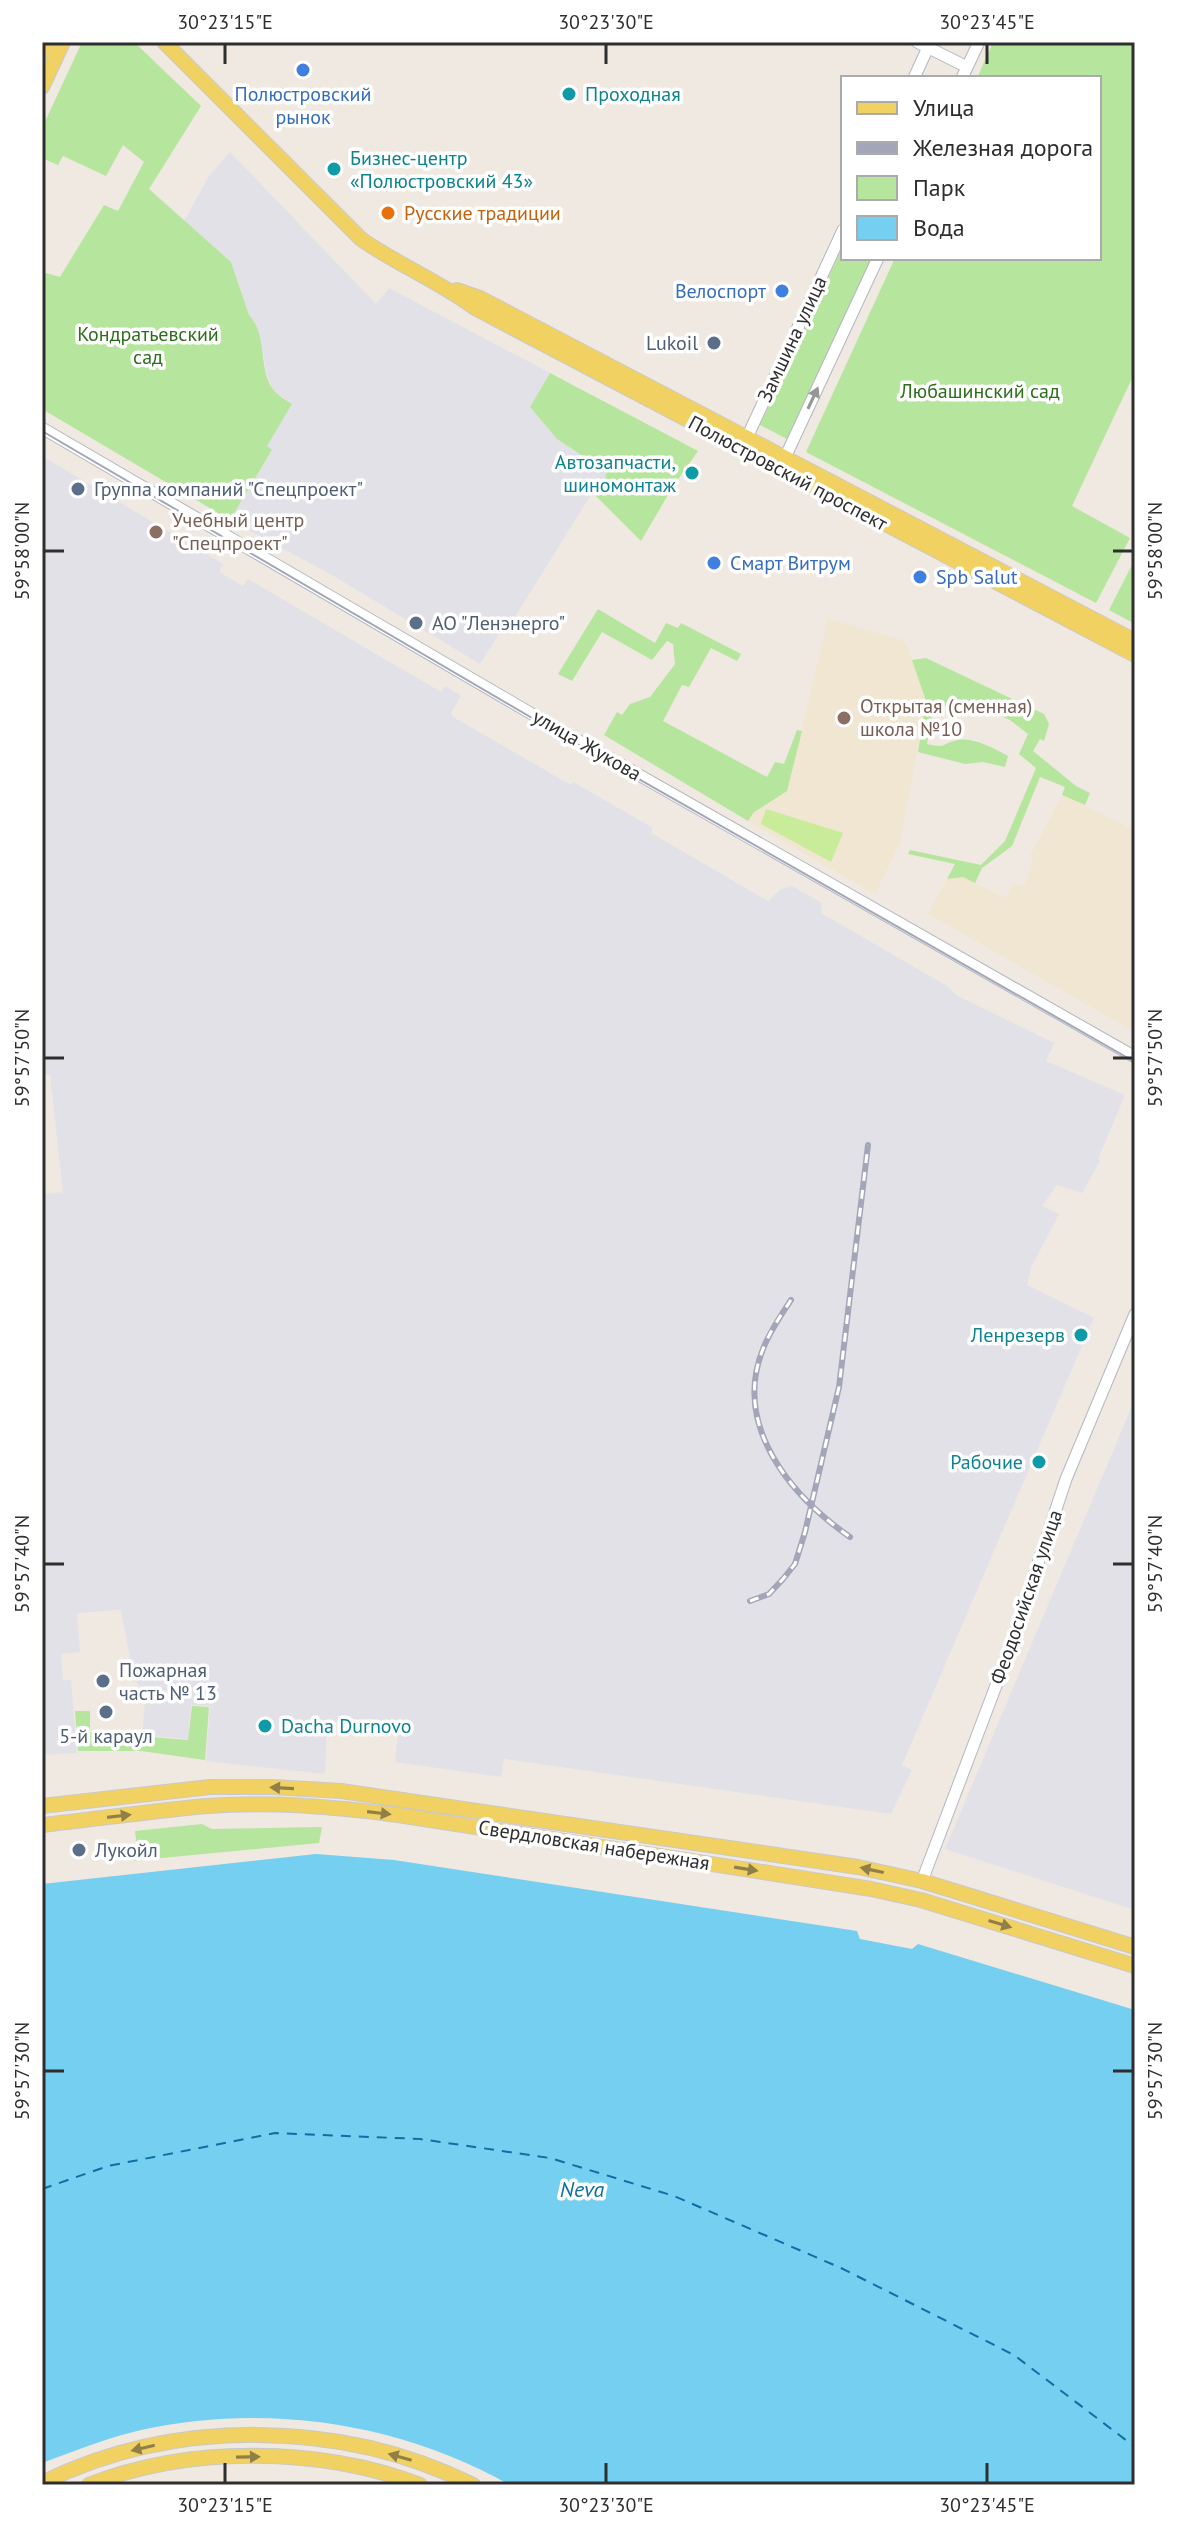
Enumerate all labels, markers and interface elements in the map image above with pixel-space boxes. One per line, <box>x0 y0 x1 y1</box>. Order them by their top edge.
text: 30°23'15"E <box>177 9 273 35</box>
text: 30°23'30"E <box>558 9 654 35</box>
text: 30°23'45"E <box>939 9 1035 35</box>
marker: Полюстровский рынок <box>294 61 312 79</box>
legend <box>841 76 1101 260</box>
place label: Полюстровский рынок <box>235 81 371 130</box>
place label: Проходная <box>585 81 681 107</box>
marker: Проходная <box>560 85 578 103</box>
text: Улица <box>913 92 974 123</box>
text: Железная дорога <box>912 132 1093 163</box>
place label: Бизнес-центр «Полюстровский 43» <box>350 145 533 194</box>
marker: Бизнес-центр «Полюстровский 43» <box>325 160 343 178</box>
text: Парк <box>913 172 966 203</box>
place label: Русские традиции <box>404 200 561 226</box>
marker: Русские традиции <box>379 204 397 222</box>
text: Вода <box>913 212 965 243</box>
street label: Замшина улица <box>751 272 833 406</box>
place label: Велоспорт <box>675 278 766 304</box>
marker: Велоспорт <box>773 282 791 300</box>
park label: Кондратьевский сад <box>77 321 219 370</box>
place label: Lukoil <box>646 330 698 356</box>
marker: Lukoil <box>705 334 723 352</box>
park label: Любашинский сад <box>899 378 1060 404</box>
one-way arrow <box>806 386 820 410</box>
street label: Полюстровский проспект <box>684 409 892 537</box>
place label: Автозапчасти, шиномонтаж <box>555 449 677 498</box>
marker: Автозапчасти, шиномонтаж <box>683 464 701 482</box>
place label: Группа компаний "Спецпроект" <box>94 476 363 502</box>
marker: Группа компаний "Спецпроект" <box>69 480 87 498</box>
text: 59°58'00"N <box>9 502 35 600</box>
text: 59°58'00"N <box>1142 502 1168 600</box>
place label: Учебный центр "Спецпроект" <box>172 507 304 556</box>
marker: Учебный центр "Спецпроект" <box>147 523 165 541</box>
place label: Смарт Витрум <box>730 550 851 576</box>
marker: Смарт Витрум <box>705 554 723 572</box>
place label: Spb Salut <box>936 564 1018 590</box>
marker: Spb Salut <box>911 568 929 586</box>
place label: АО "Ленэнерго" <box>432 610 565 636</box>
marker: АО "Ленэнерго" <box>407 614 425 632</box>
place label: Открытая (сменная) школа №10 <box>860 693 1032 742</box>
street label: улица Жукова <box>528 703 646 787</box>
marker: Открытая (сменная) школа №10 <box>835 709 853 727</box>
text: 59°57'50"N <box>9 1009 35 1107</box>
text: 59°57'50"N <box>1142 1009 1168 1107</box>
place label: Ленрезерв <box>970 1322 1065 1348</box>
marker: Ленрезерв <box>1072 1326 1090 1344</box>
place label: Рабочие <box>950 1449 1023 1475</box>
marker: Рабочие <box>1030 1453 1048 1471</box>
street label: Феодосийская улица <box>984 1506 1068 1688</box>
text: 59°57'40"N <box>9 1515 35 1613</box>
text: 59°57'40"N <box>1142 1515 1168 1613</box>
place label: Пожарная часть № 13 <box>119 1657 217 1706</box>
marker: Пожарная часть № 13 <box>94 1672 112 1690</box>
marker: 5-й караул <box>97 1703 115 1721</box>
place label: Dacha Durnovo <box>281 1713 411 1739</box>
marker: Dacha Durnovo <box>256 1717 274 1735</box>
place label: 5-й караул <box>59 1723 153 1749</box>
one-way arrow <box>269 1781 294 1794</box>
one-way arrow <box>366 1806 391 1819</box>
one-way arrow <box>107 1809 132 1822</box>
street label: Свердловская набережная <box>477 1814 711 1876</box>
place label: Лукойл <box>94 1837 158 1863</box>
marker: Лукойл <box>70 1841 88 1859</box>
one-way arrow <box>734 1863 759 1876</box>
one-way arrow <box>859 1863 884 1876</box>
one-way arrow <box>988 1919 1012 1931</box>
text: 59°57'30"N <box>9 2022 35 2120</box>
text: 59°57'30"N <box>1142 2022 1168 2120</box>
water label: Neva <box>560 2175 605 2203</box>
one-way arrow <box>131 2442 156 2455</box>
one-way arrow <box>236 2450 261 2463</box>
one-way arrow <box>388 2450 412 2463</box>
text: 30°23'15"E <box>177 2492 273 2518</box>
text: 30°23'30"E <box>558 2492 654 2518</box>
text: 30°23'45"E <box>939 2492 1035 2518</box>

